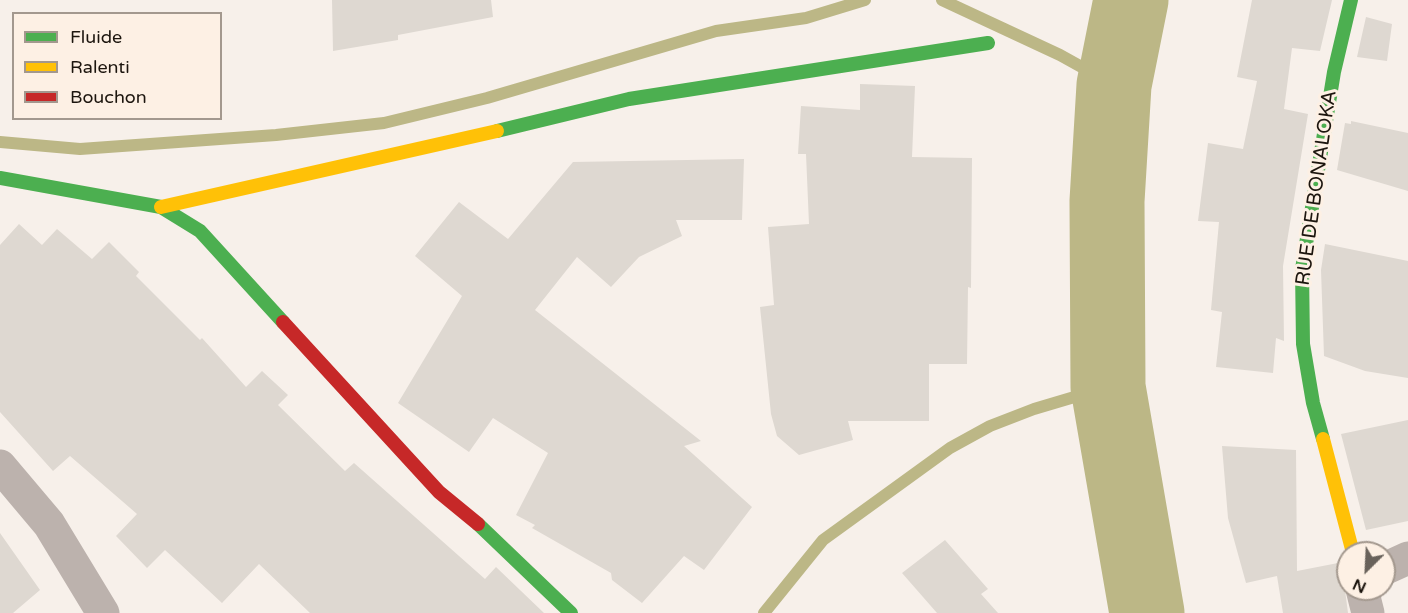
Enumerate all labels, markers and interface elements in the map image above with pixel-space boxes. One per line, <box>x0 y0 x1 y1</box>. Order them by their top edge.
legend <box>12 12 222 120</box>
text: Fluide <box>70 26 122 48</box>
text: Ralenti <box>70 56 130 78</box>
text: Bouchon <box>70 86 147 108</box>
street label: RUE DE BONALOKA <box>1291 89 1343 287</box>
north arrow <box>1336 541 1396 601</box>
text: N <box>1350 574 1369 597</box>

